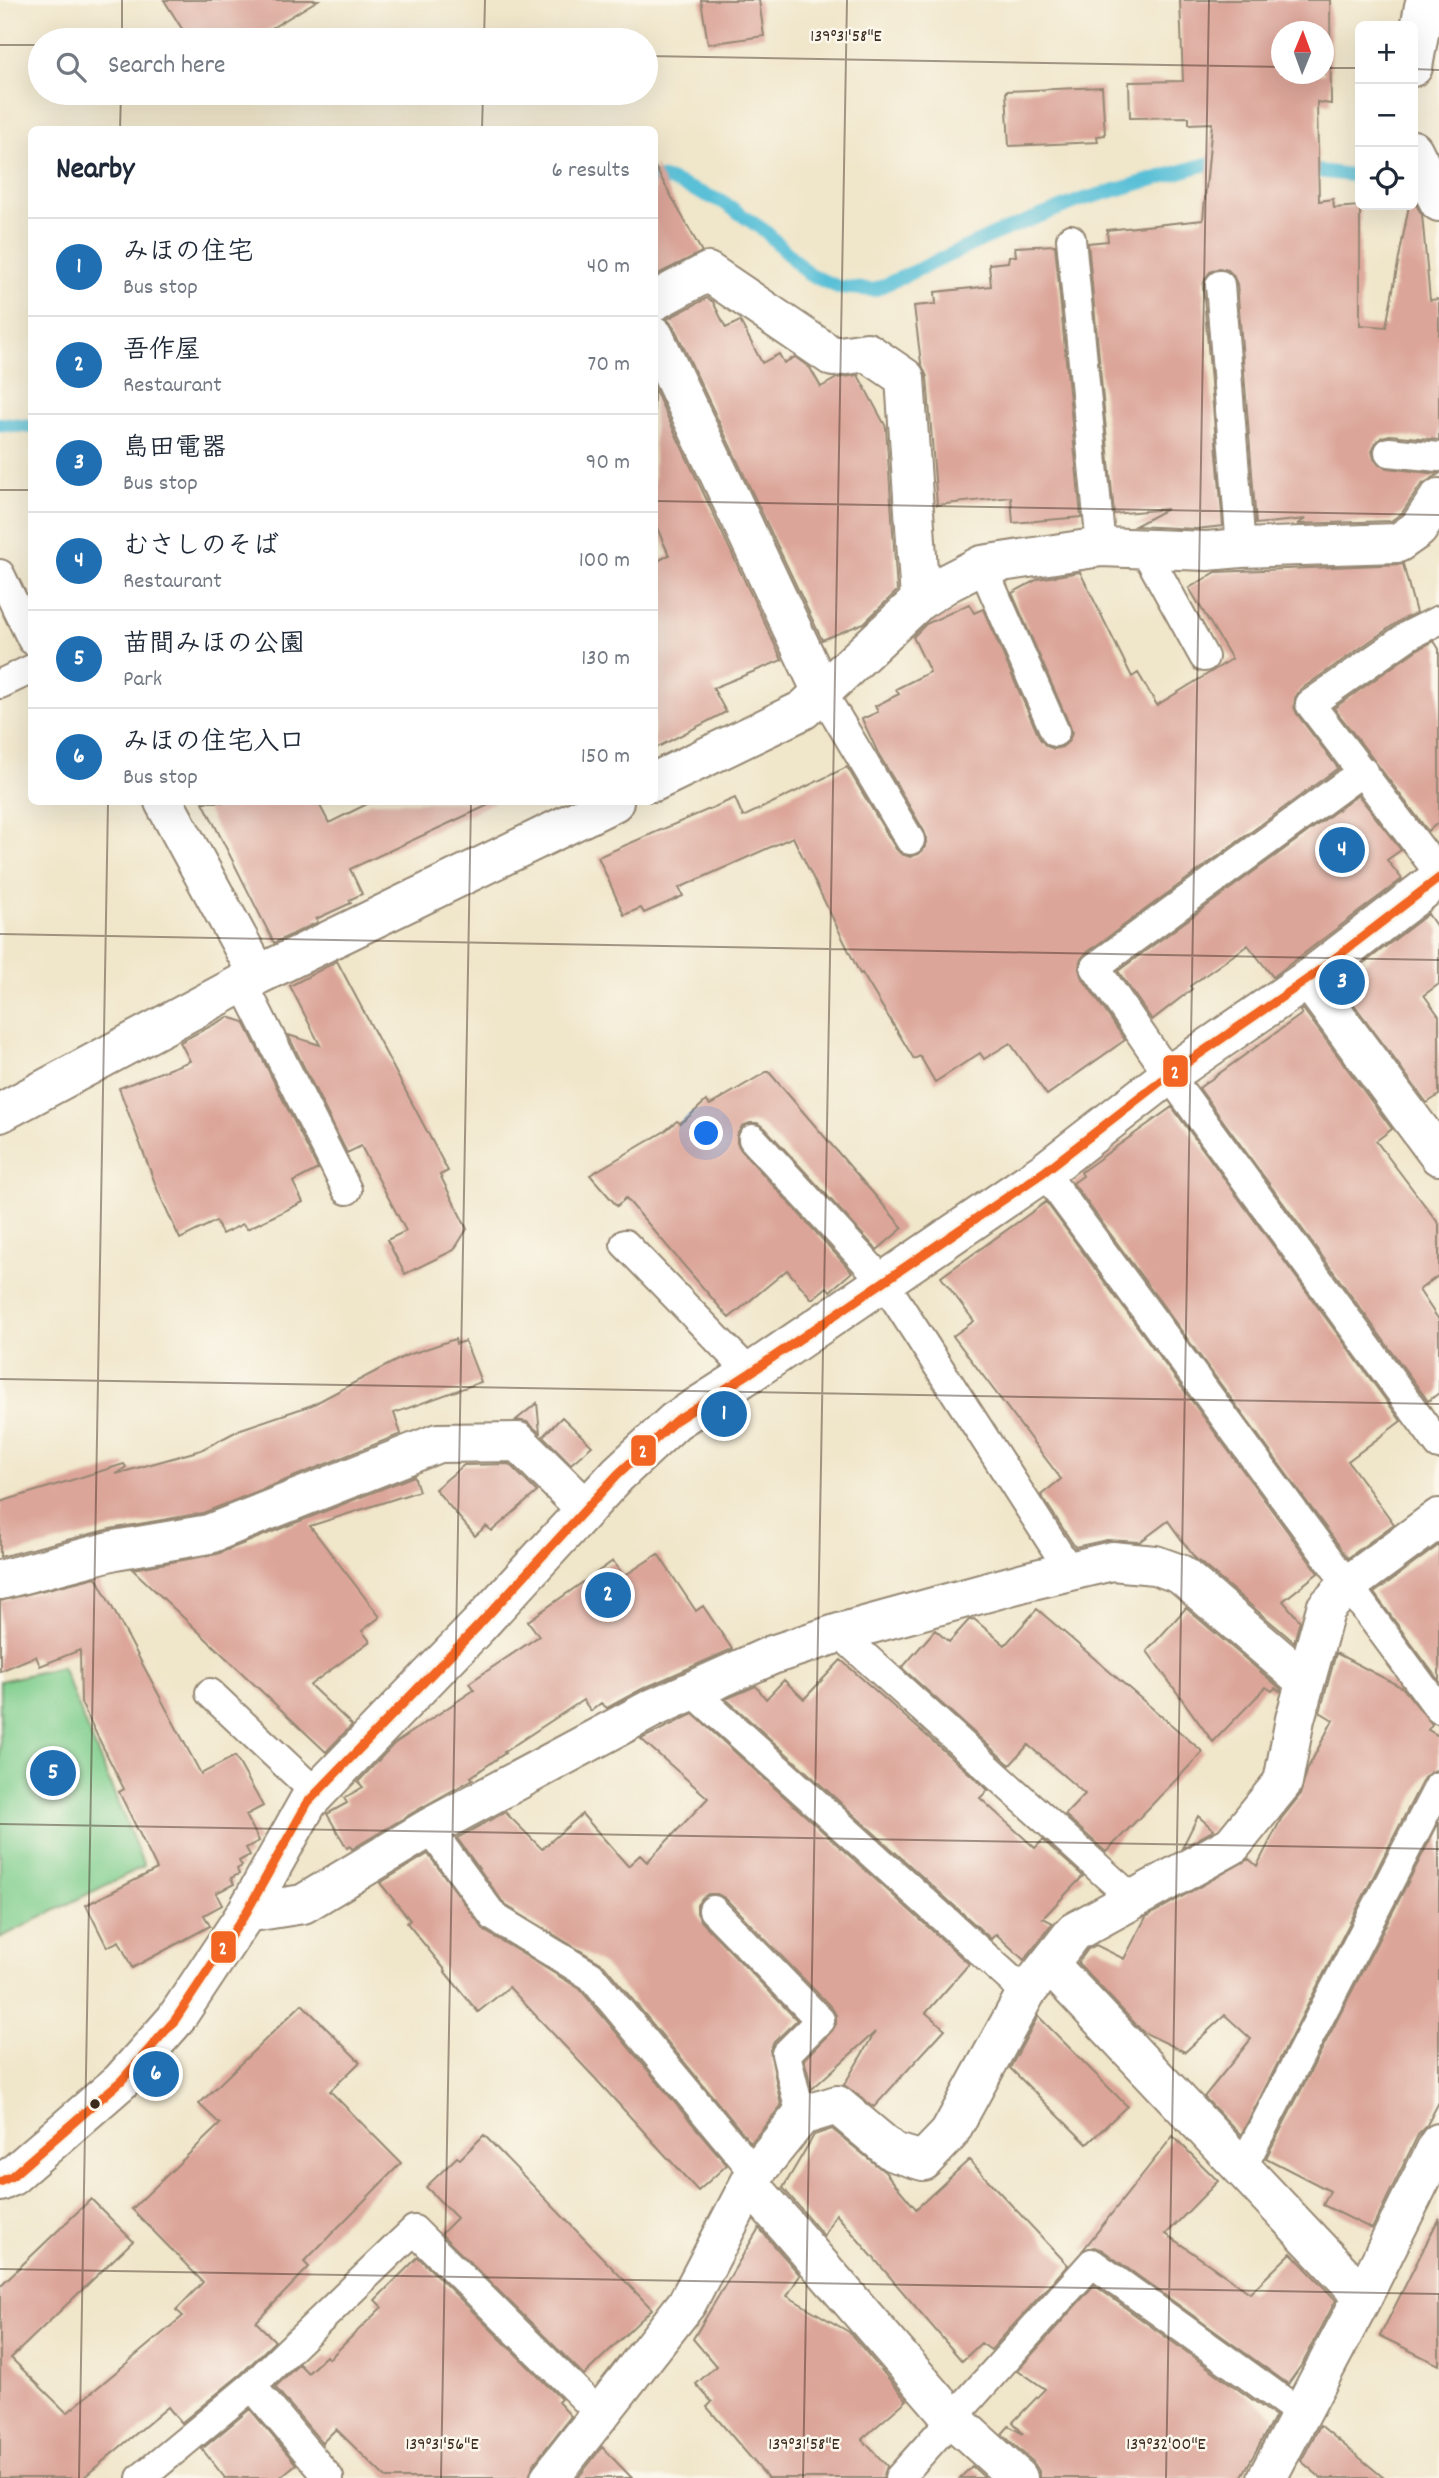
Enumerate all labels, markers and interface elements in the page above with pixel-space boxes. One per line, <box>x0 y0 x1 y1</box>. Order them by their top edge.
north arrow <box>1271 21 1334 84</box>
map controls <box>1355 21 1418 210</box>
button: + <box>1355 21 1418 84</box>
text: 139°31'58"E <box>810 25 882 50</box>
search box <box>28 28 658 105</box>
icon: search <box>52 48 90 86</box>
text: Search here <box>108 48 226 85</box>
button: − <box>1355 84 1418 147</box>
button: locate <box>1355 147 1418 210</box>
text: Nearby <box>56 150 134 193</box>
text: 6 results <box>552 155 630 188</box>
text: みほの住宅 <box>123 235 253 272</box>
text: 1 <box>76 251 82 284</box>
text: 40 m <box>587 251 630 284</box>
text: Bus stop <box>123 272 198 305</box>
text: 吾作屋 <box>123 333 201 370</box>
text: 2 <box>74 349 84 382</box>
text: 70 m <box>588 349 630 382</box>
text: Restaurant <box>123 370 222 403</box>
text: 島田電器 <box>123 431 227 468</box>
text: 3 <box>74 447 84 480</box>
text: 90 m <box>586 447 630 480</box>
text: Bus stop <box>123 468 198 501</box>
text: むさしのそば <box>123 529 279 566</box>
text: 4 <box>74 545 84 578</box>
text: 100 m <box>579 545 630 578</box>
text: Restaurant <box>123 566 222 599</box>
text: 苗間みほの公園 <box>123 627 305 664</box>
text: 5 <box>74 643 84 676</box>
text: 130 m <box>581 643 630 676</box>
text: Park <box>123 664 162 697</box>
text: みほの住宅入口 <box>123 725 305 762</box>
text: 6 <box>73 741 85 774</box>
text: 150 m <box>581 741 630 774</box>
text: Bus stop <box>123 762 198 795</box>
pin: 4 <box>1319 824 1365 876</box>
pin: 3 <box>1319 956 1365 1008</box>
line badge: 2 <box>1162 1054 1189 1088</box>
text: 2 <box>1171 1061 1179 1088</box>
your location <box>689 1116 723 1150</box>
pin: 1 <box>701 1388 747 1440</box>
line badge: 2 <box>630 1434 657 1467</box>
text: 2 <box>639 1440 647 1467</box>
pin: 2 <box>585 1569 631 1621</box>
pin: 5 <box>30 1747 76 1799</box>
line badge: 2 <box>210 1930 237 1964</box>
text: 2 <box>219 1937 227 1964</box>
pin: 6 <box>133 2048 179 2100</box>
unlabelled marker <box>88 2097 102 2111</box>
text: 139°31'56"E <box>405 2433 479 2458</box>
text: 139°31'58"E <box>768 2433 840 2458</box>
text: 139°32'00"E <box>1126 2433 1206 2458</box>

